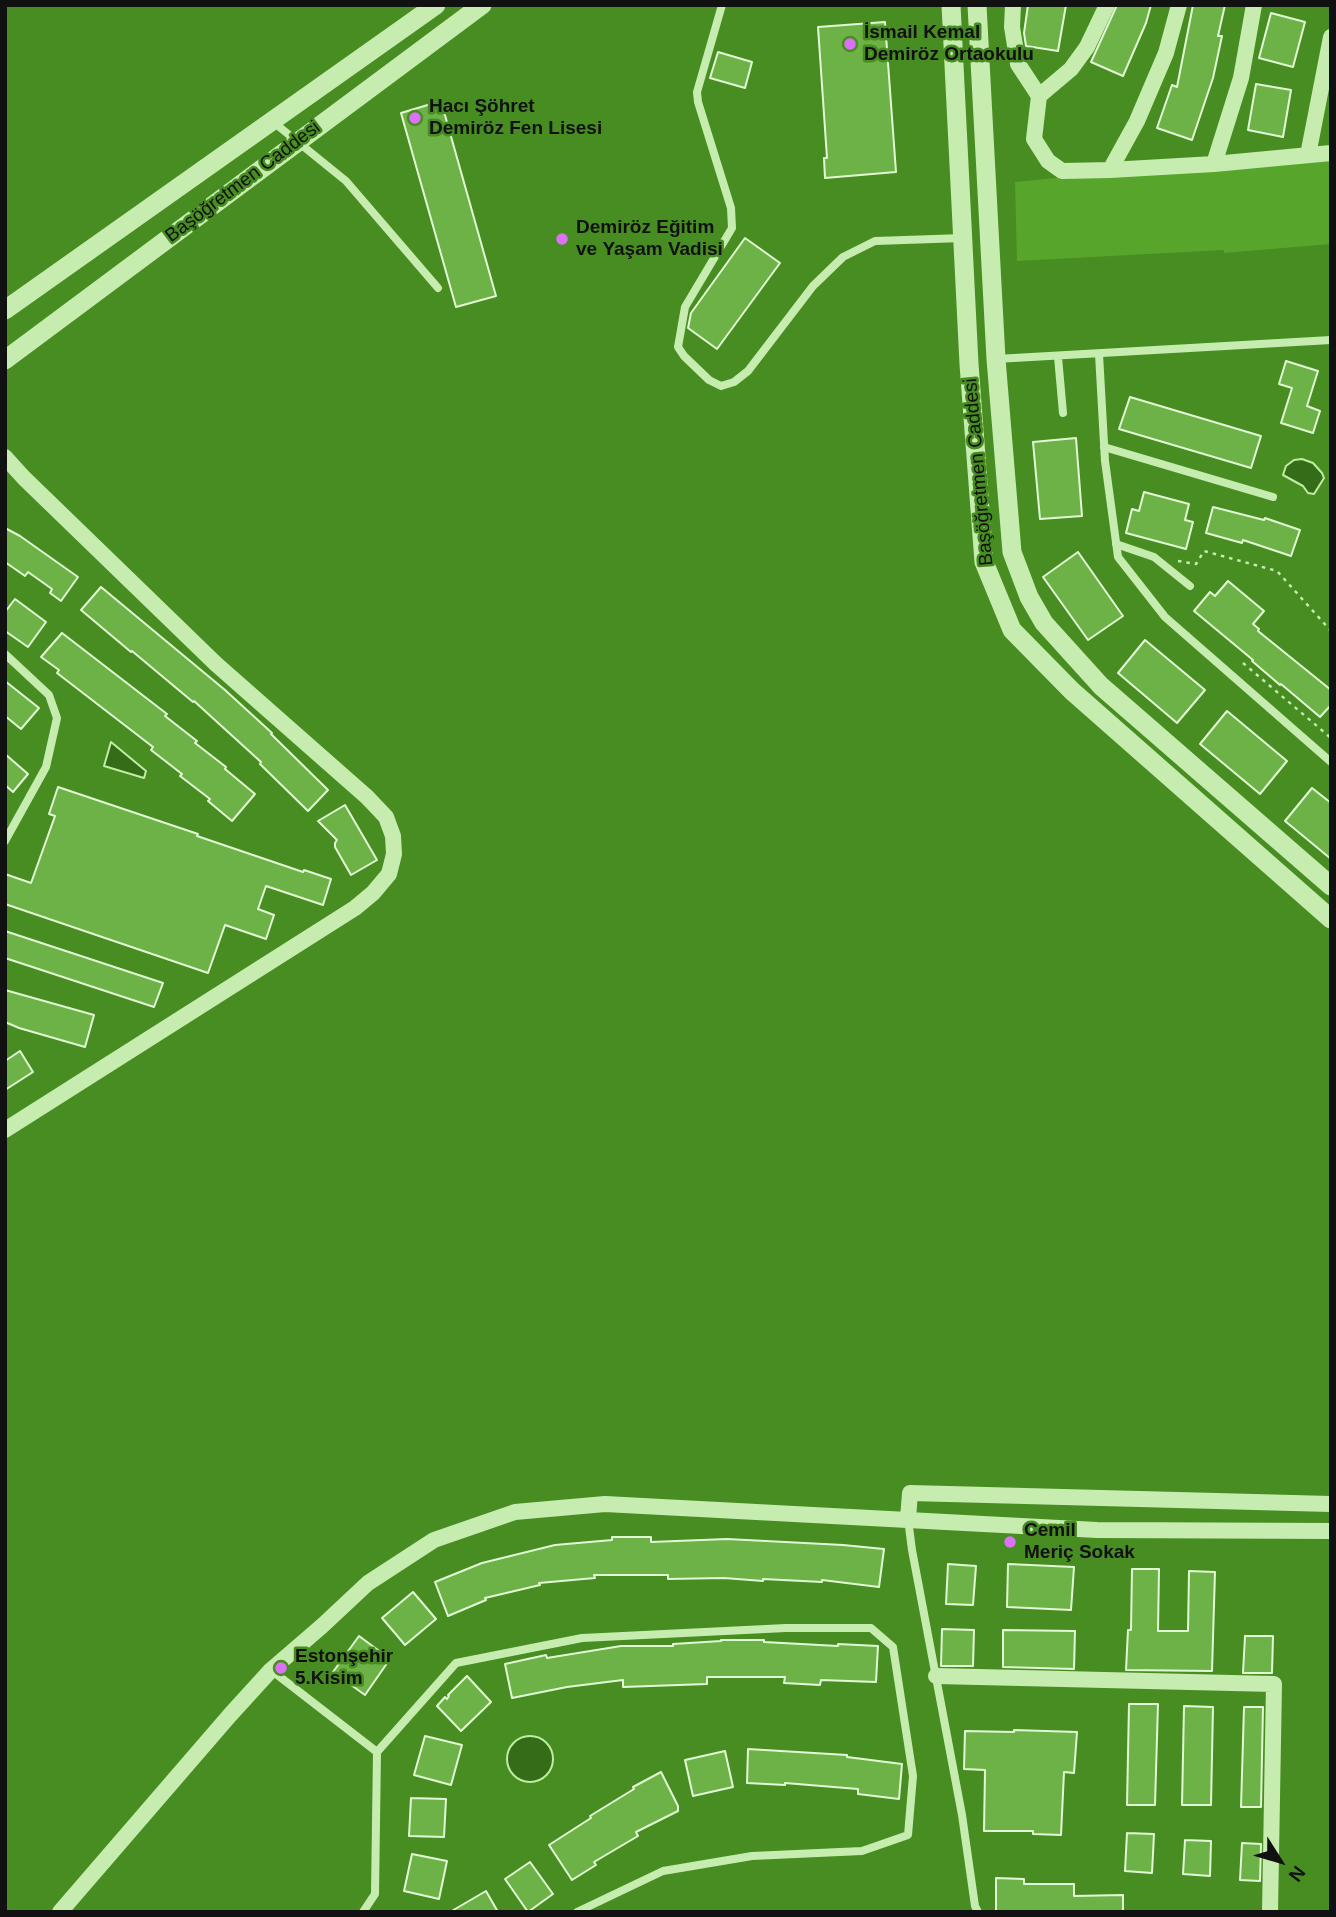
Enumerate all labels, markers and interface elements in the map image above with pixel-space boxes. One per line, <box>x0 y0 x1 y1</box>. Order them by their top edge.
place label: İsmail Kemal Demiröz Ortaokulu <box>864 22 1034 66</box>
marker: İsmail Kemal Demiröz Ortaokulu <box>842 36 858 52</box>
place label: Hacı Şöhret Demiröz Fen Lisesi <box>429 96 602 140</box>
marker: Hacı Şöhret Demiröz Fen Lisesi <box>407 110 423 126</box>
street label: Başöğretmen Caddesi <box>161 116 325 248</box>
place label: Demiröz Eğitim ve Yaşam Vadisi <box>576 217 723 261</box>
marker: Demiröz Eğitim ve Yaşam Vadisi <box>554 231 570 247</box>
street label: Başöğretmen Caddesi <box>959 377 999 567</box>
place label: Cemil Meriç Sokak <box>1024 1520 1135 1564</box>
marker: Cemil Meriç Sokak <box>1002 1534 1018 1550</box>
place label: Estonşehir 5.Kisim <box>295 1646 393 1690</box>
marker: Estonşehir 5.Kisim <box>273 1660 289 1676</box>
north arrow <box>1245 1826 1315 1896</box>
text: N <box>1285 1862 1310 1886</box>

